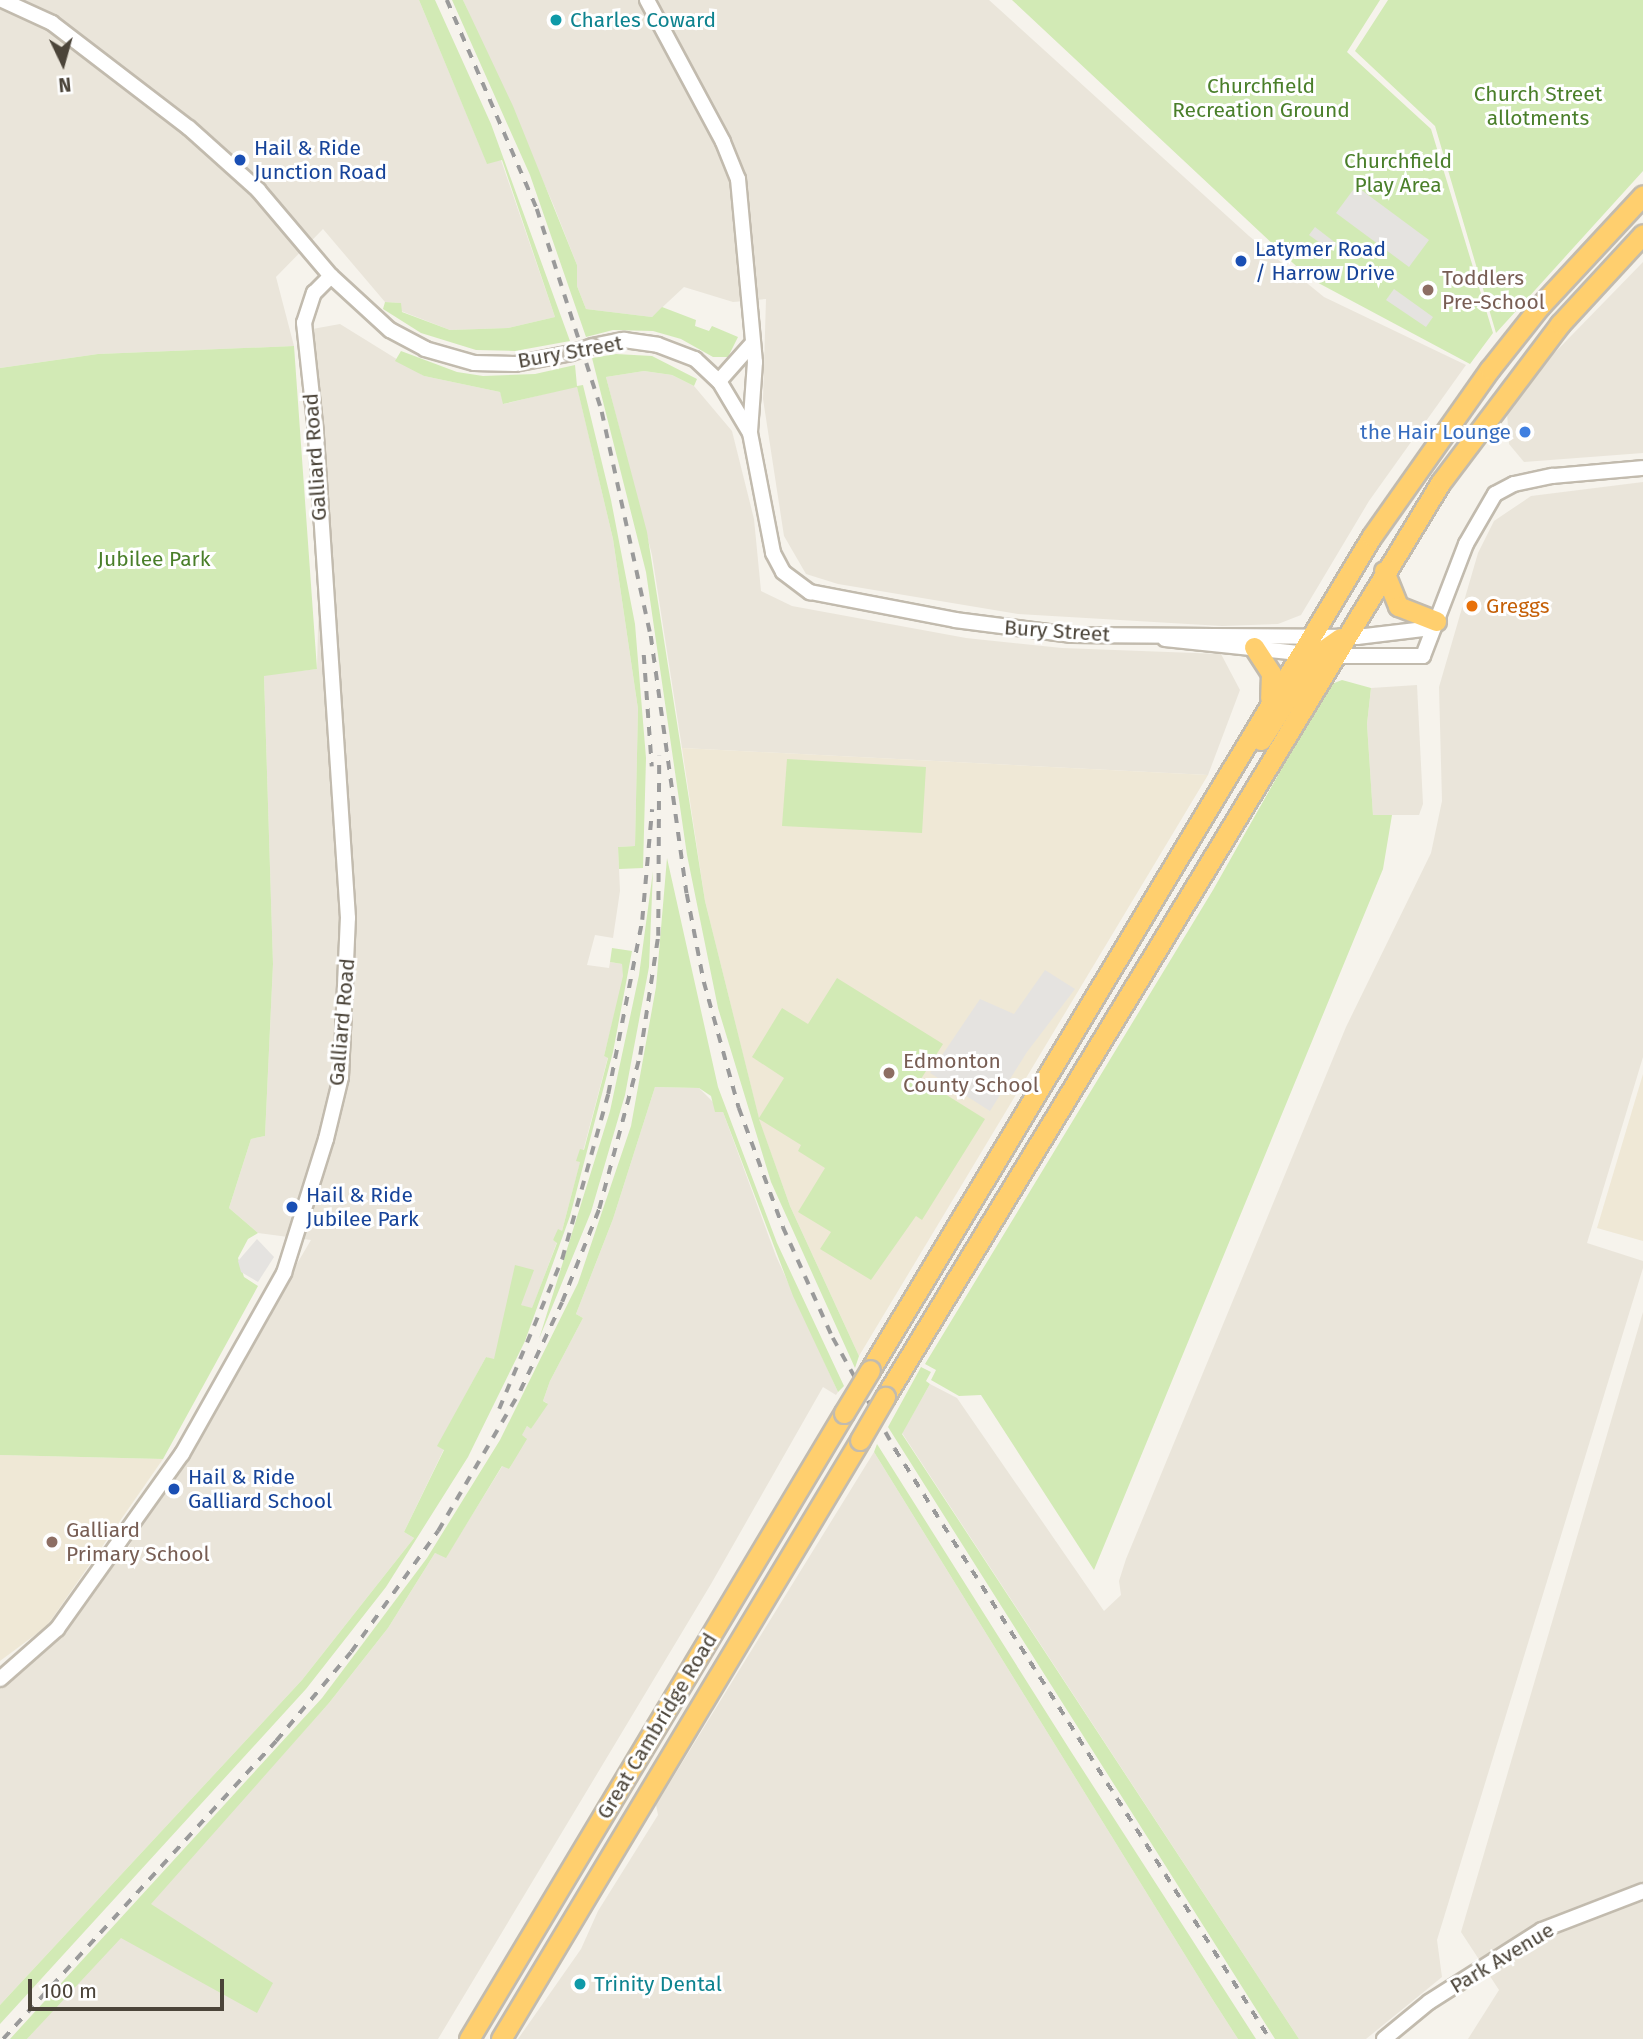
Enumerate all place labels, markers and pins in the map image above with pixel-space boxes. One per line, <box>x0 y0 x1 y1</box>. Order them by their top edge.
place label: Charles Coward <box>570 7 716 33</box>
marker: Charles Coward <box>548 12 564 28</box>
place label: Hail & Ride Junction Road <box>254 135 387 185</box>
marker: Hail & Ride Junction Road <box>232 152 248 168</box>
place label: Latymer Road / Harrow Drive <box>1255 236 1395 286</box>
marker: Latymer Road / Harrow Drive <box>1233 253 1249 269</box>
place label: Toddlers Pre-School <box>1442 265 1545 315</box>
marker: Toddlers Pre-School <box>1420 282 1436 298</box>
place label: the Hair Lounge <box>1360 419 1511 445</box>
marker: the Hair Lounge <box>1517 424 1533 440</box>
place label: Greggs <box>1486 593 1550 619</box>
marker: Greggs <box>1464 598 1480 614</box>
place label: Edmonton County School <box>903 1048 1039 1098</box>
marker: Edmonton County School <box>881 1065 897 1081</box>
place label: Hail & Ride Jubilee Park <box>306 1182 419 1232</box>
marker: Hail & Ride Jubilee Park <box>284 1199 300 1215</box>
place label: Hail & Ride Galliard School <box>188 1464 332 1514</box>
marker: Hail & Ride Galliard School <box>166 1481 182 1497</box>
place label: Galliard Primary School <box>66 1517 210 1567</box>
marker: Galliard Primary School <box>44 1534 60 1550</box>
place label: Trinity Dental <box>594 1971 722 1997</box>
marker: Trinity Dental <box>572 1976 588 1992</box>

